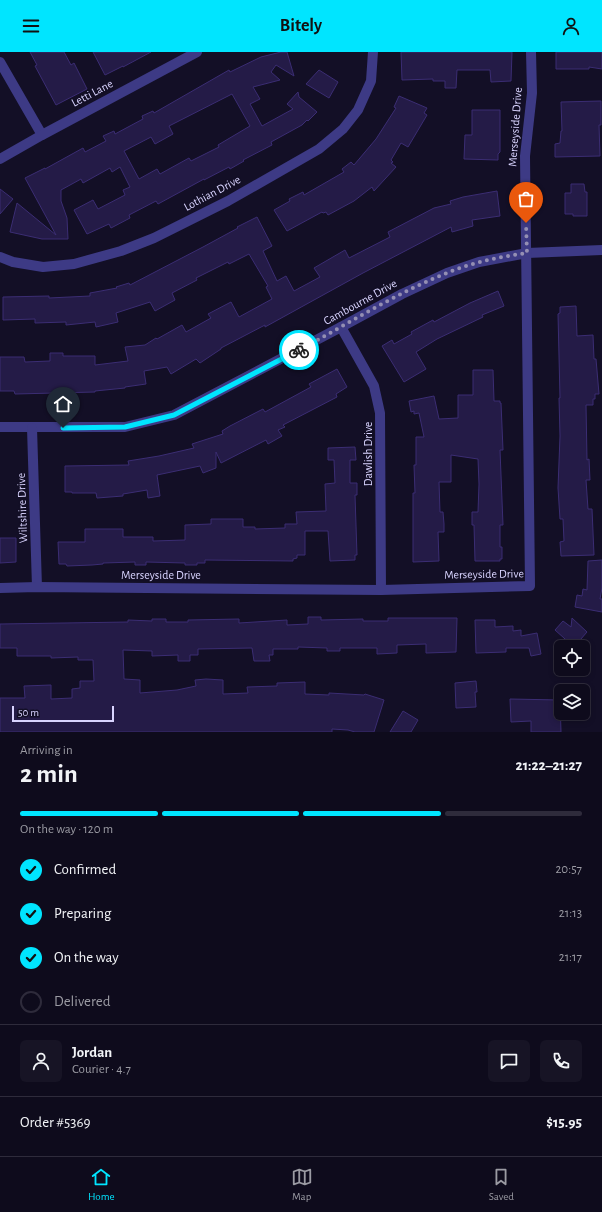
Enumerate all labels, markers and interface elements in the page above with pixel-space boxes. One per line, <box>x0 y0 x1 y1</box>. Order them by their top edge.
icon: menu <box>20 15 42 37</box>
icon: person <box>560 15 582 37</box>
text: Bitely <box>280 17 322 35</box>
street label: Letti Lane <box>69 77 115 109</box>
street label: Merseyside Drive <box>506 87 525 167</box>
street label: Lothian Drive <box>182 173 242 213</box>
pin <box>509 182 543 223</box>
icon: bag <box>515 188 537 210</box>
street label: Cambourne Drive <box>321 277 399 327</box>
courier <box>279 330 319 370</box>
icon: bike <box>288 339 310 361</box>
pin <box>46 387 80 428</box>
icon: home <box>52 393 74 415</box>
street label: Dawlish Drive <box>362 422 374 486</box>
street label: Wiltshire Drive <box>15 473 29 543</box>
street label: Merseyside Drive <box>444 567 524 582</box>
street label: Merseyside Drive <box>121 569 201 582</box>
map controls <box>554 640 590 720</box>
button: locate <box>554 640 590 676</box>
button: layers <box>554 684 590 720</box>
scale bar <box>12 704 114 723</box>
text: 50 m <box>18 707 39 718</box>
text: Arriving in <box>20 744 73 757</box>
text: 21:22–21:27 <box>516 758 582 773</box>
text: 2 min <box>20 761 78 787</box>
text: On the way · 120 m <box>20 823 113 836</box>
icon: check <box>20 859 42 881</box>
text: Confirmed <box>54 862 116 877</box>
text: 20:57 <box>555 863 582 876</box>
icon: check <box>20 903 42 925</box>
text: Preparing <box>54 906 111 921</box>
text: 21:13 <box>559 907 582 920</box>
icon: check <box>20 947 42 969</box>
text: On the way <box>54 950 119 965</box>
text: 21:17 <box>559 951 582 964</box>
text: Delivered <box>54 994 111 1009</box>
button: person <box>20 1040 62 1082</box>
button: chat <box>488 1040 530 1082</box>
button: phone <box>540 1040 582 1082</box>
text: Jordan <box>72 1045 112 1060</box>
text: Courier · 4.7 <box>72 1063 131 1076</box>
text: Order #5369 <box>20 1115 91 1130</box>
text: $15.95 <box>546 1115 582 1130</box>
tab: Home <box>88 1166 115 1203</box>
tab: Map <box>291 1166 313 1203</box>
tab: Saved <box>489 1166 514 1203</box>

